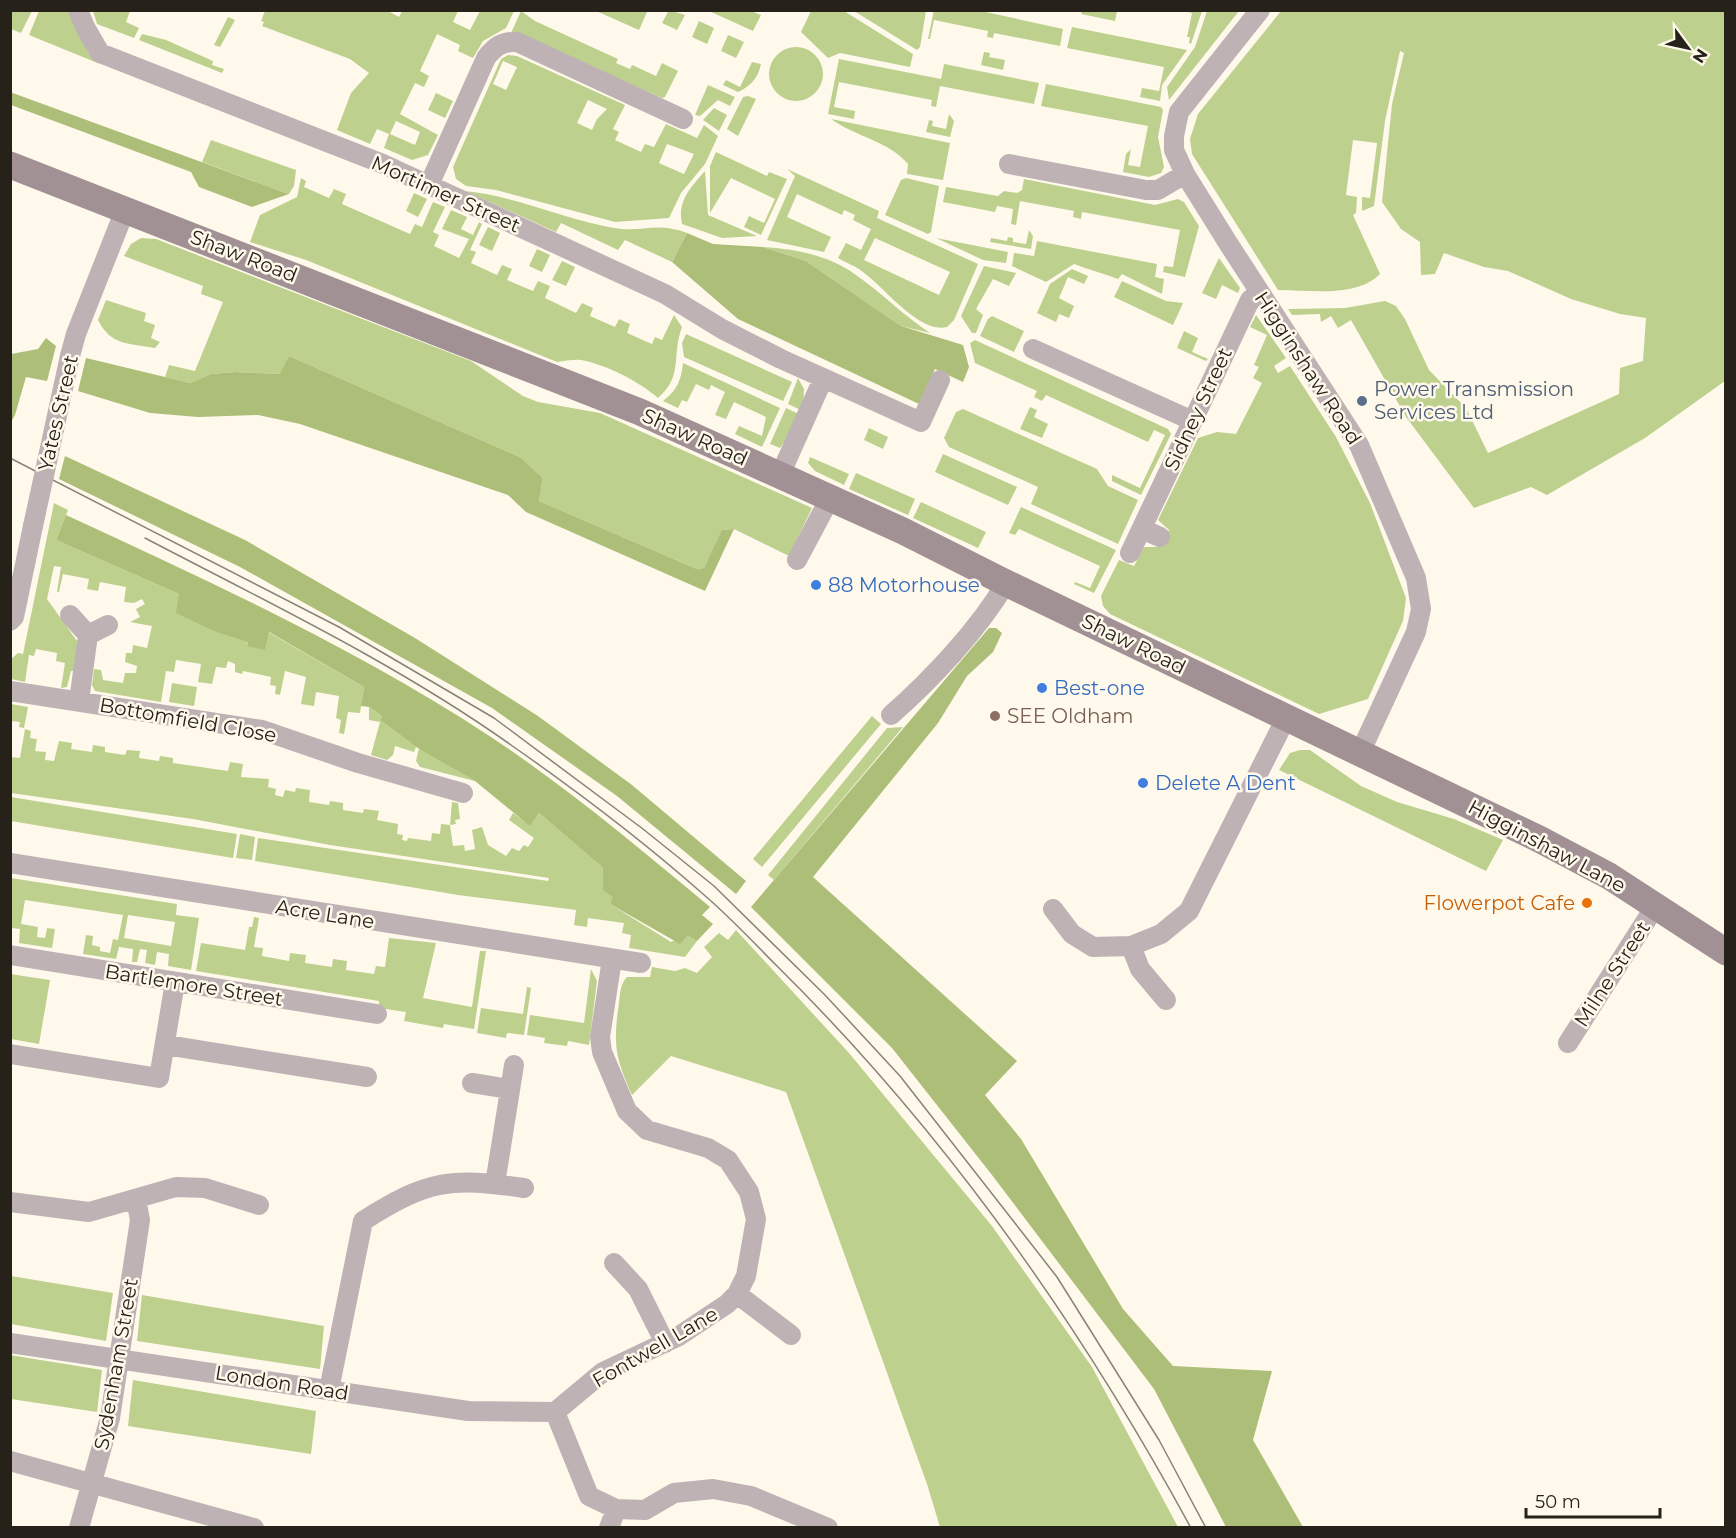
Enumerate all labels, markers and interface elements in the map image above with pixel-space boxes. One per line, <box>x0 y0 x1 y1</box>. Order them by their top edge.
north arrow <box>1658 18 1718 78</box>
text: N <box>1689 45 1712 66</box>
street label: Mortimer Street <box>368 150 524 238</box>
street label: Shaw Road <box>187 225 301 287</box>
street label: Higginshaw Road <box>1249 287 1367 449</box>
street label: Sidney Street <box>1159 344 1237 474</box>
street label: Yates Street <box>33 353 83 473</box>
place label: Power Transmission Services Ltd <box>1374 377 1574 424</box>
marker: Power Transmission Services Ltd <box>1355 394 1369 408</box>
street label: Shaw Road <box>639 403 751 471</box>
place label: 88 Motorhouse <box>828 573 980 597</box>
marker: 88 Motorhouse <box>809 578 823 592</box>
street label: Shaw Road <box>1078 609 1190 679</box>
place label: Best-one <box>1054 676 1145 700</box>
marker: Best-one <box>1035 681 1049 695</box>
street label: Bottomfield Close <box>98 693 278 747</box>
place label: SEE Oldham <box>1007 704 1134 728</box>
marker: SEE Oldham <box>988 709 1002 723</box>
place label: Delete A Dent <box>1155 771 1296 795</box>
marker: Delete A Dent <box>1136 776 1150 790</box>
street label: Higginshaw Lane <box>1464 794 1630 898</box>
place label: Flowerpot Cafe <box>1424 891 1575 915</box>
street label: Acre Lane <box>274 894 376 934</box>
marker: Flowerpot Cafe <box>1580 896 1594 910</box>
street label: Milne Street <box>1569 917 1655 1031</box>
street label: Bartlemore Street <box>103 959 285 1011</box>
street label: Sydenham Street <box>89 1276 143 1452</box>
street label: Fontwell Lane <box>588 1301 722 1393</box>
street label: London Road <box>214 1361 350 1405</box>
scale bar <box>1526 1481 1660 1519</box>
text: 50 m <box>1535 1491 1581 1513</box>

